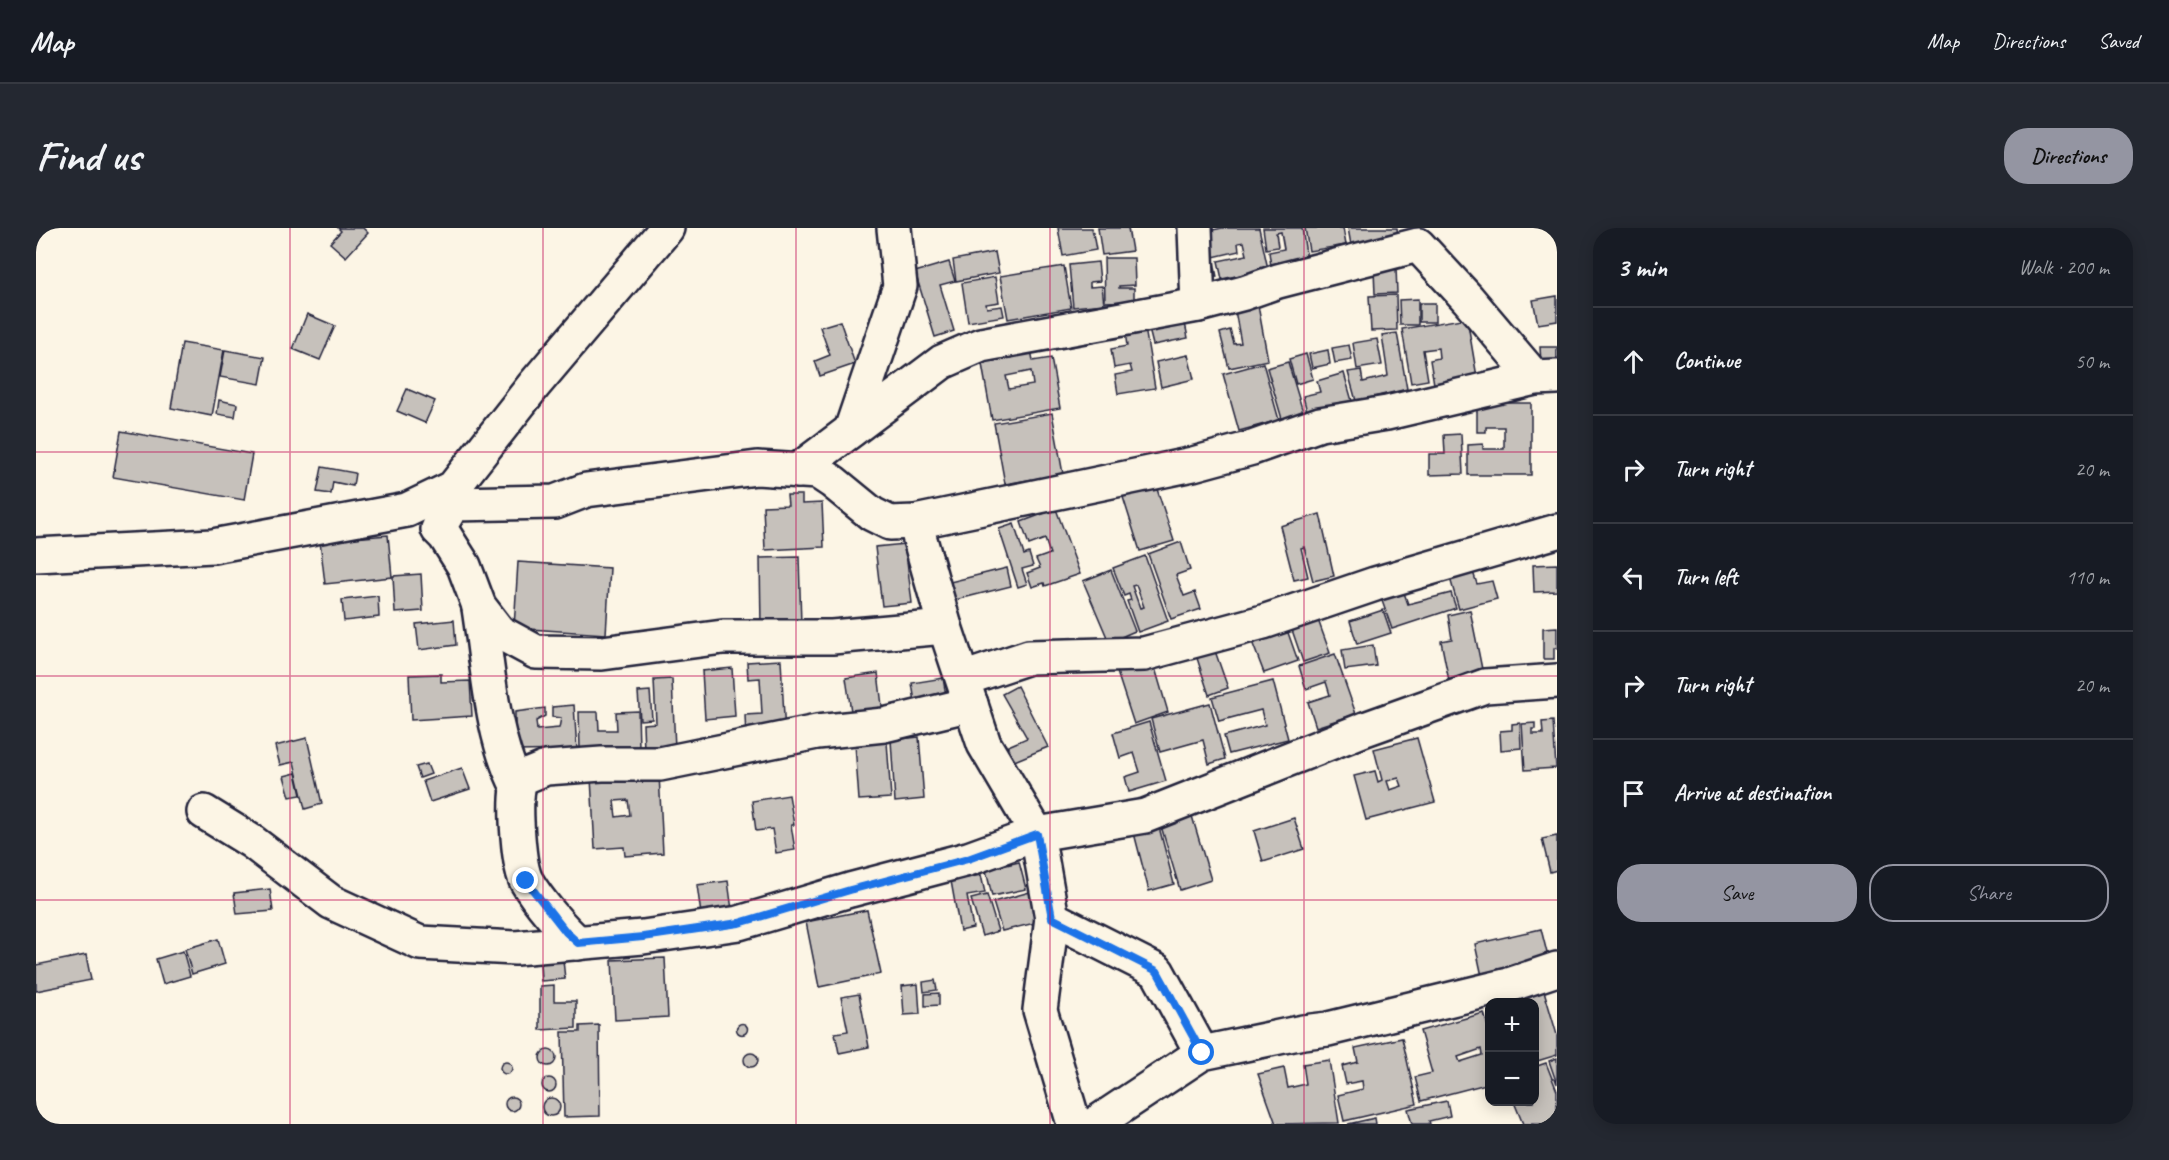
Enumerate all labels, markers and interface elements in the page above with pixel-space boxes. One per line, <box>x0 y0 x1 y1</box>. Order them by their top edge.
text: Map <box>30 24 73 59</box>
text: Map <box>1927 28 1959 54</box>
text: Directions <box>1992 28 2065 54</box>
text: Saved <box>2098 28 2139 54</box>
button: Directions <box>2004 128 2133 184</box>
text: Find us <box>36 130 141 183</box>
text: 3 min <box>1617 251 1667 284</box>
text: Walk · 200 m <box>2019 255 2109 280</box>
icon: ahead <box>1617 345 1650 378</box>
text: Continue <box>1674 347 1740 375</box>
text: 50 m <box>2075 349 2109 374</box>
icon: right <box>1617 453 1650 486</box>
text: Turn right <box>1674 455 1751 483</box>
text: 20 m <box>2075 457 2109 482</box>
icon: left <box>1617 561 1650 594</box>
text: Turn left <box>1674 563 1738 591</box>
text: 110 m <box>2066 565 2109 590</box>
icon: right <box>1617 669 1650 702</box>
text: Turn right <box>1674 671 1751 699</box>
text: 20 m <box>2075 673 2109 698</box>
icon: arrive <box>1617 777 1650 810</box>
text: Arrive at destination <box>1674 779 1831 807</box>
button: Save <box>1617 864 1857 922</box>
button: Share <box>1869 864 2109 922</box>
route end <box>512 867 538 893</box>
map controls <box>1485 998 1539 1106</box>
button: + <box>1485 998 1539 1052</box>
route start <box>1188 1039 1214 1065</box>
button: − <box>1485 1052 1539 1106</box>

